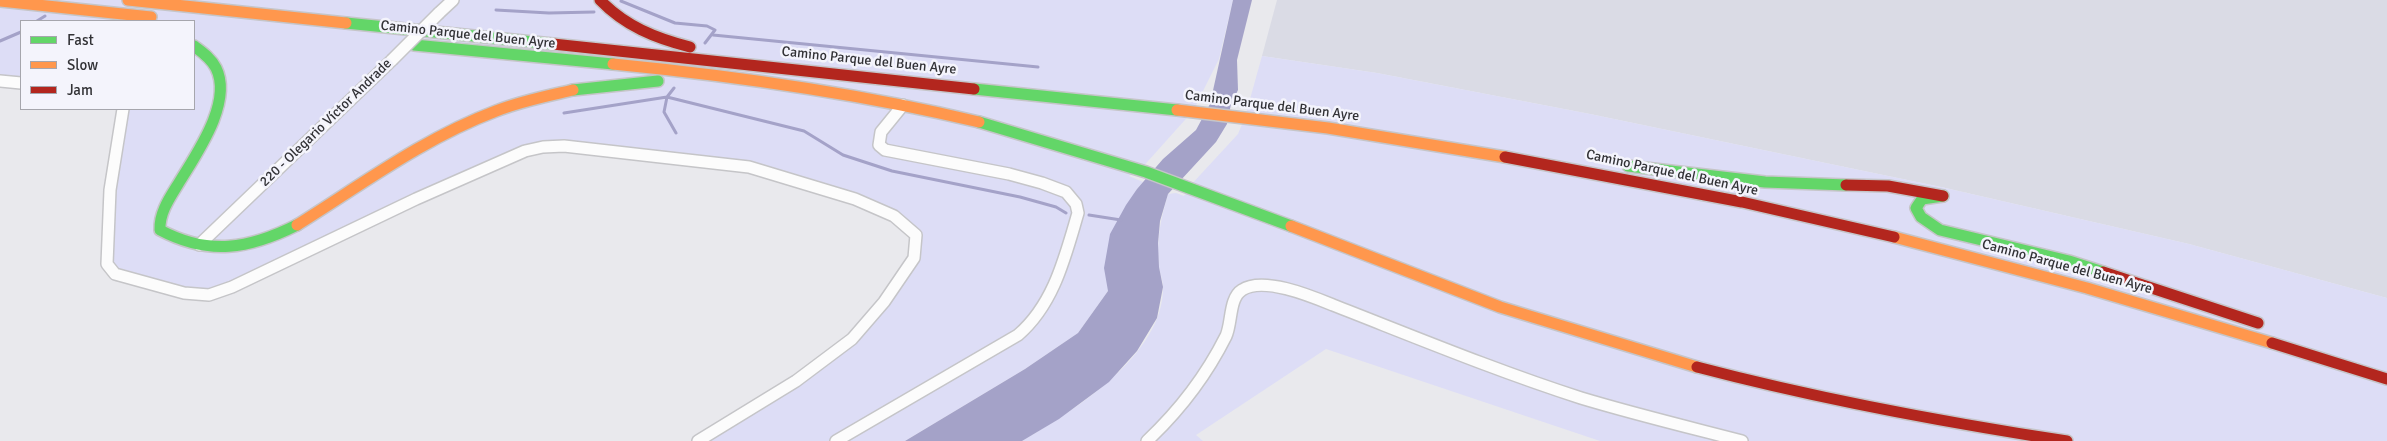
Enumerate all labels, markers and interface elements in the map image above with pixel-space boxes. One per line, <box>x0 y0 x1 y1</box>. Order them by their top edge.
street label: Camino Parque del Buen Ayre <box>380 17 556 53</box>
legend <box>20 20 195 110</box>
text: Fast <box>67 31 94 49</box>
street label: Camino Parque del Buen Ayre <box>781 43 957 79</box>
text: Slow <box>67 56 98 74</box>
street label: 220 - Olegario Víctor Andrade <box>257 56 395 190</box>
text: Jam <box>67 81 93 99</box>
street label: Camino Parque del Buen Ayre <box>1184 87 1360 125</box>
street label: Camino Parque del Buen Ayre <box>1584 147 1760 199</box>
street label: Camino Parque del Buen Ayre <box>1980 236 2154 298</box>

